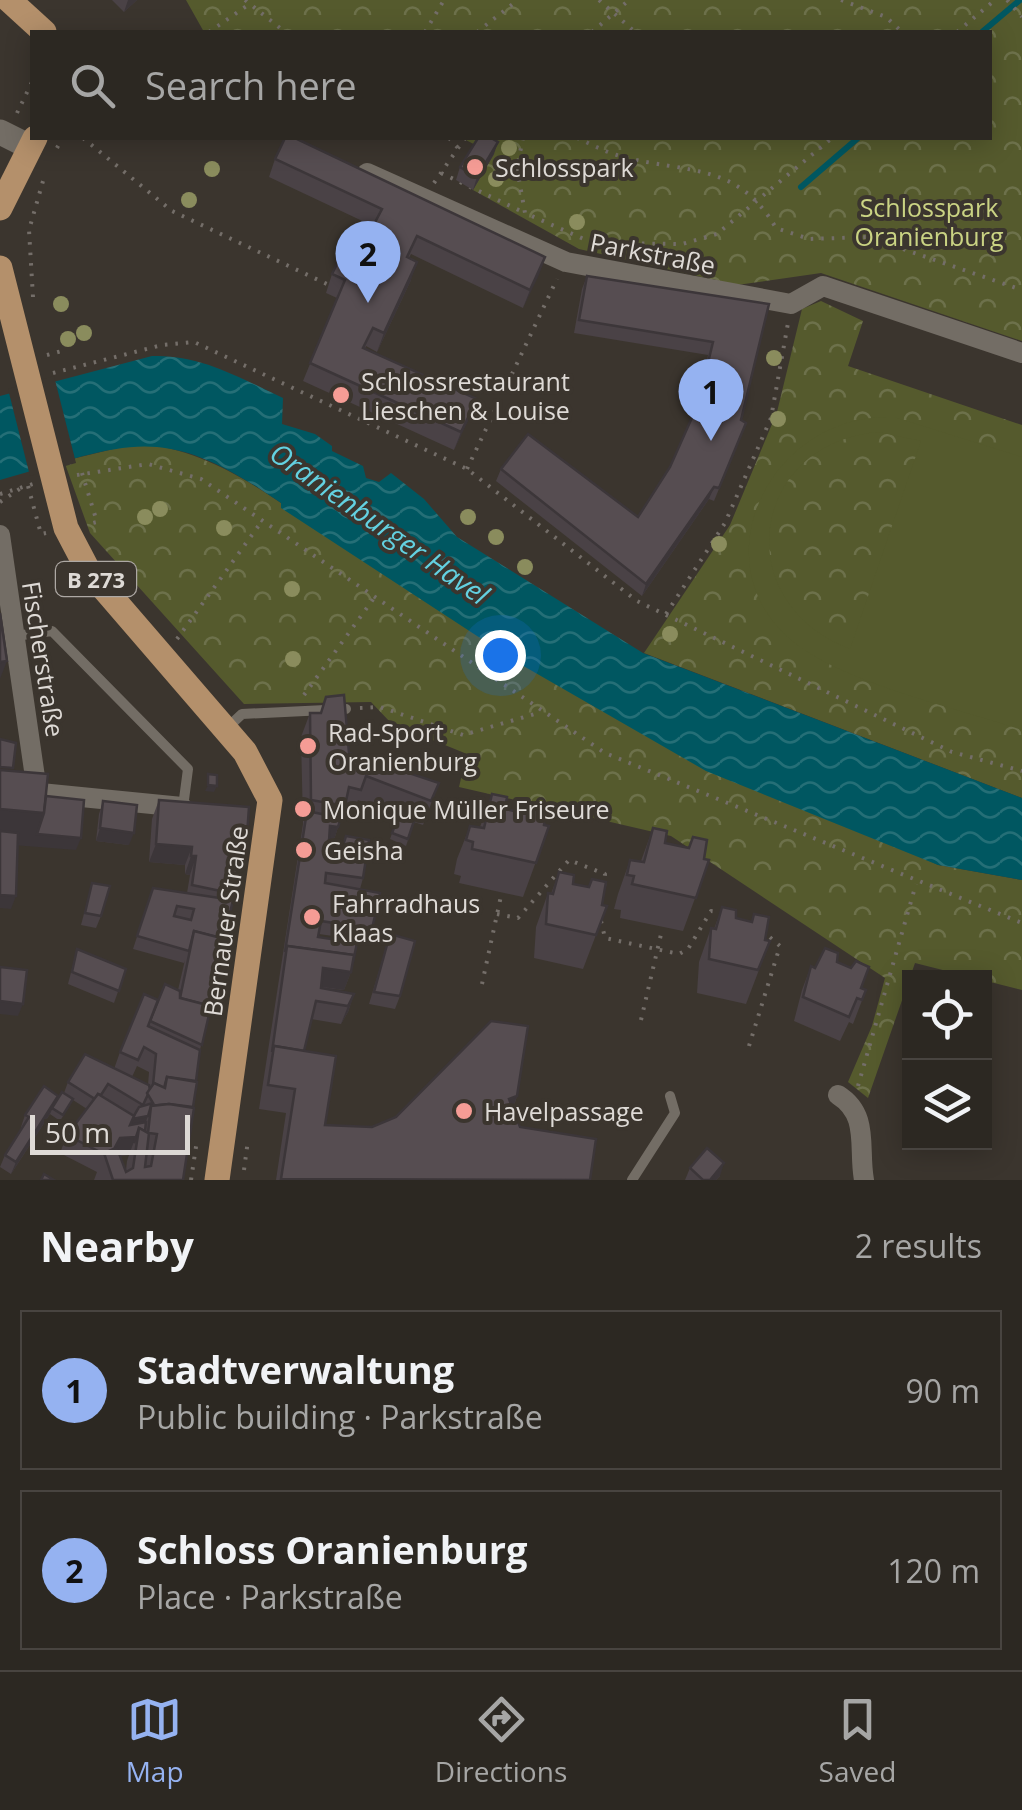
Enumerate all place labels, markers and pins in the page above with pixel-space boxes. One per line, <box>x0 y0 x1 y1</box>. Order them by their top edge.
place label: Schlosspark <box>495 150 634 184</box>
marker: Schlosspark <box>464 156 486 178</box>
pin: 2 <box>336 220 400 303</box>
pin: 1 <box>678 358 744 441</box>
place label: Schlossrestaurant Lieschen & Louise <box>361 364 570 427</box>
marker: Schlossrestaurant Lieschen & Louise <box>330 384 352 406</box>
place label: Rad-Sport Oranienburg <box>328 715 477 778</box>
marker: Rad-Sport Oranienburg <box>297 735 319 757</box>
place label: Monique Müller Friseure <box>323 792 610 826</box>
marker: Monique Müller Friseure <box>292 798 314 820</box>
place label: Geisha <box>324 833 404 867</box>
marker: Geisha <box>293 839 315 861</box>
place label: Fahrradhaus Klaas <box>332 886 480 949</box>
marker: Fahrradhaus Klaas <box>301 906 323 928</box>
place label: Havelpassage <box>484 1094 644 1128</box>
marker: Havelpassage <box>453 1100 475 1122</box>

